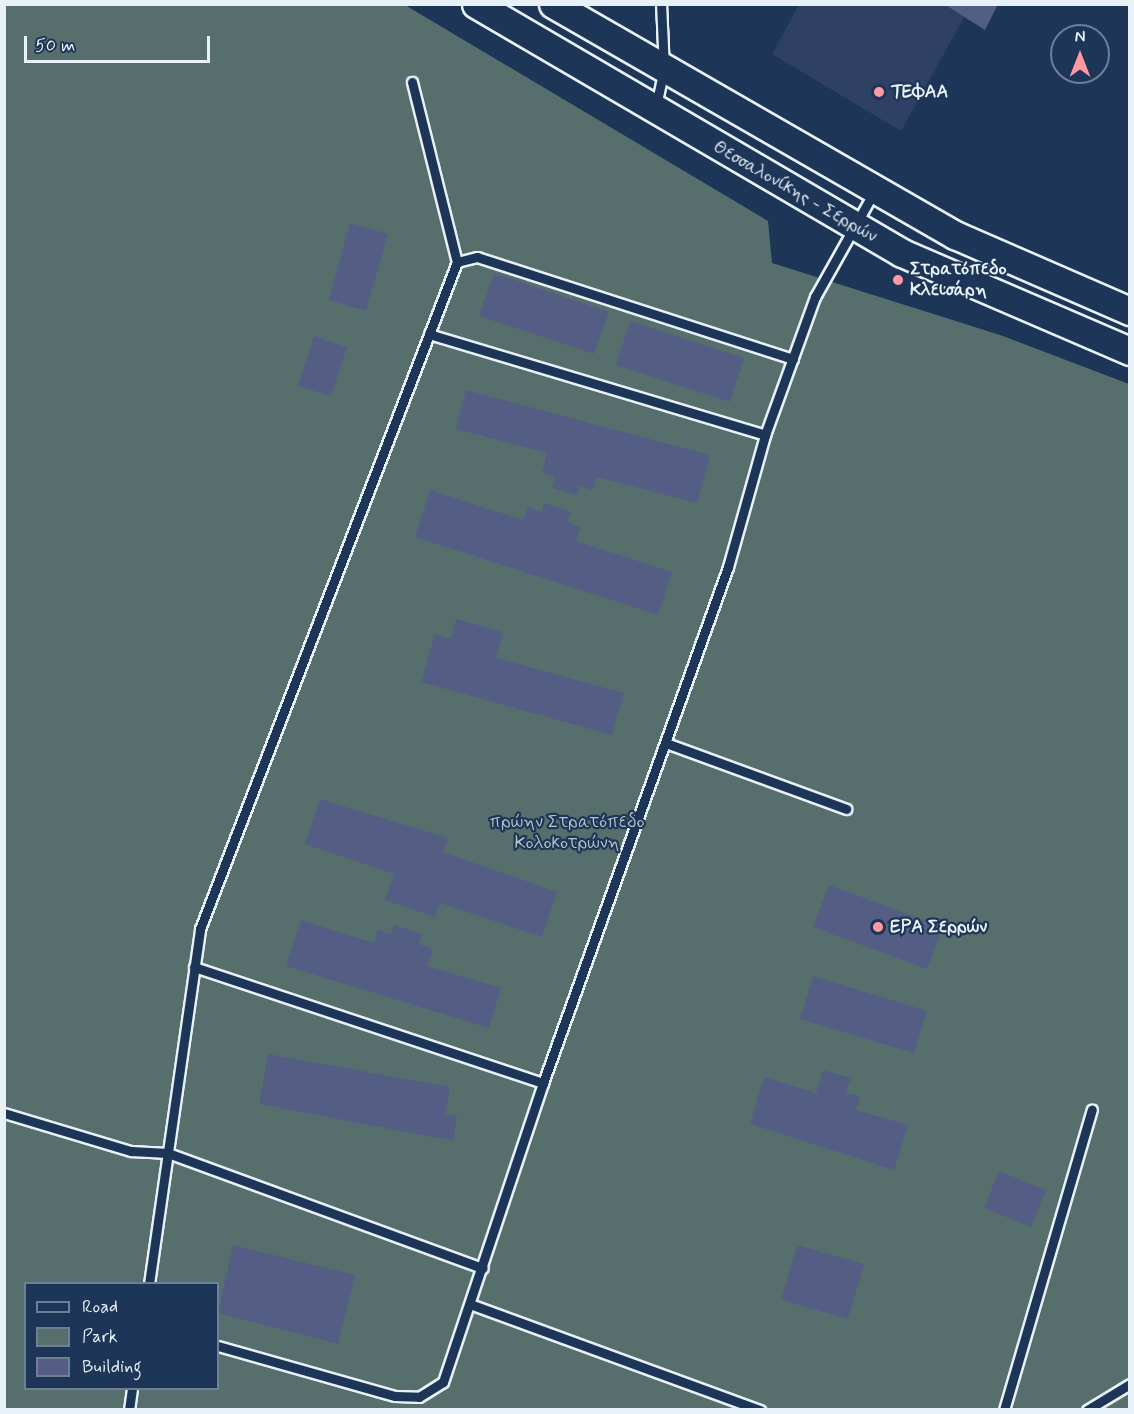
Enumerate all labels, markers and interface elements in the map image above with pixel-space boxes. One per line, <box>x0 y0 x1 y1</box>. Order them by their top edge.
scale bar <box>27 24 213 62</box>
north arrow <box>1050 24 1110 84</box>
text: N <box>1075 27 1085 48</box>
text: 50 m <box>35 34 75 58</box>
place label: ΤΕΦΑΑ <box>891 81 948 103</box>
marker: ΤΕΦΑΑ <box>872 85 886 99</box>
street label: Θεσσαλονίκης - Σερρών <box>709 136 881 248</box>
place label: Στρατόπεδο Κλεισάρη <box>910 259 1007 302</box>
marker: Στρατόπεδο Κλεισάρη <box>891 273 905 287</box>
park label: πρώην Στρατόπεδο Κολοκοτρώνη <box>490 812 644 854</box>
place label: ΕΡΑ Σερρών <box>890 916 987 938</box>
marker: ΕΡΑ Σερρών <box>871 920 885 934</box>
legend <box>24 1282 219 1390</box>
text: Road <box>82 1295 118 1319</box>
text: Park <box>82 1325 118 1349</box>
text: Building <box>82 1355 142 1379</box>

